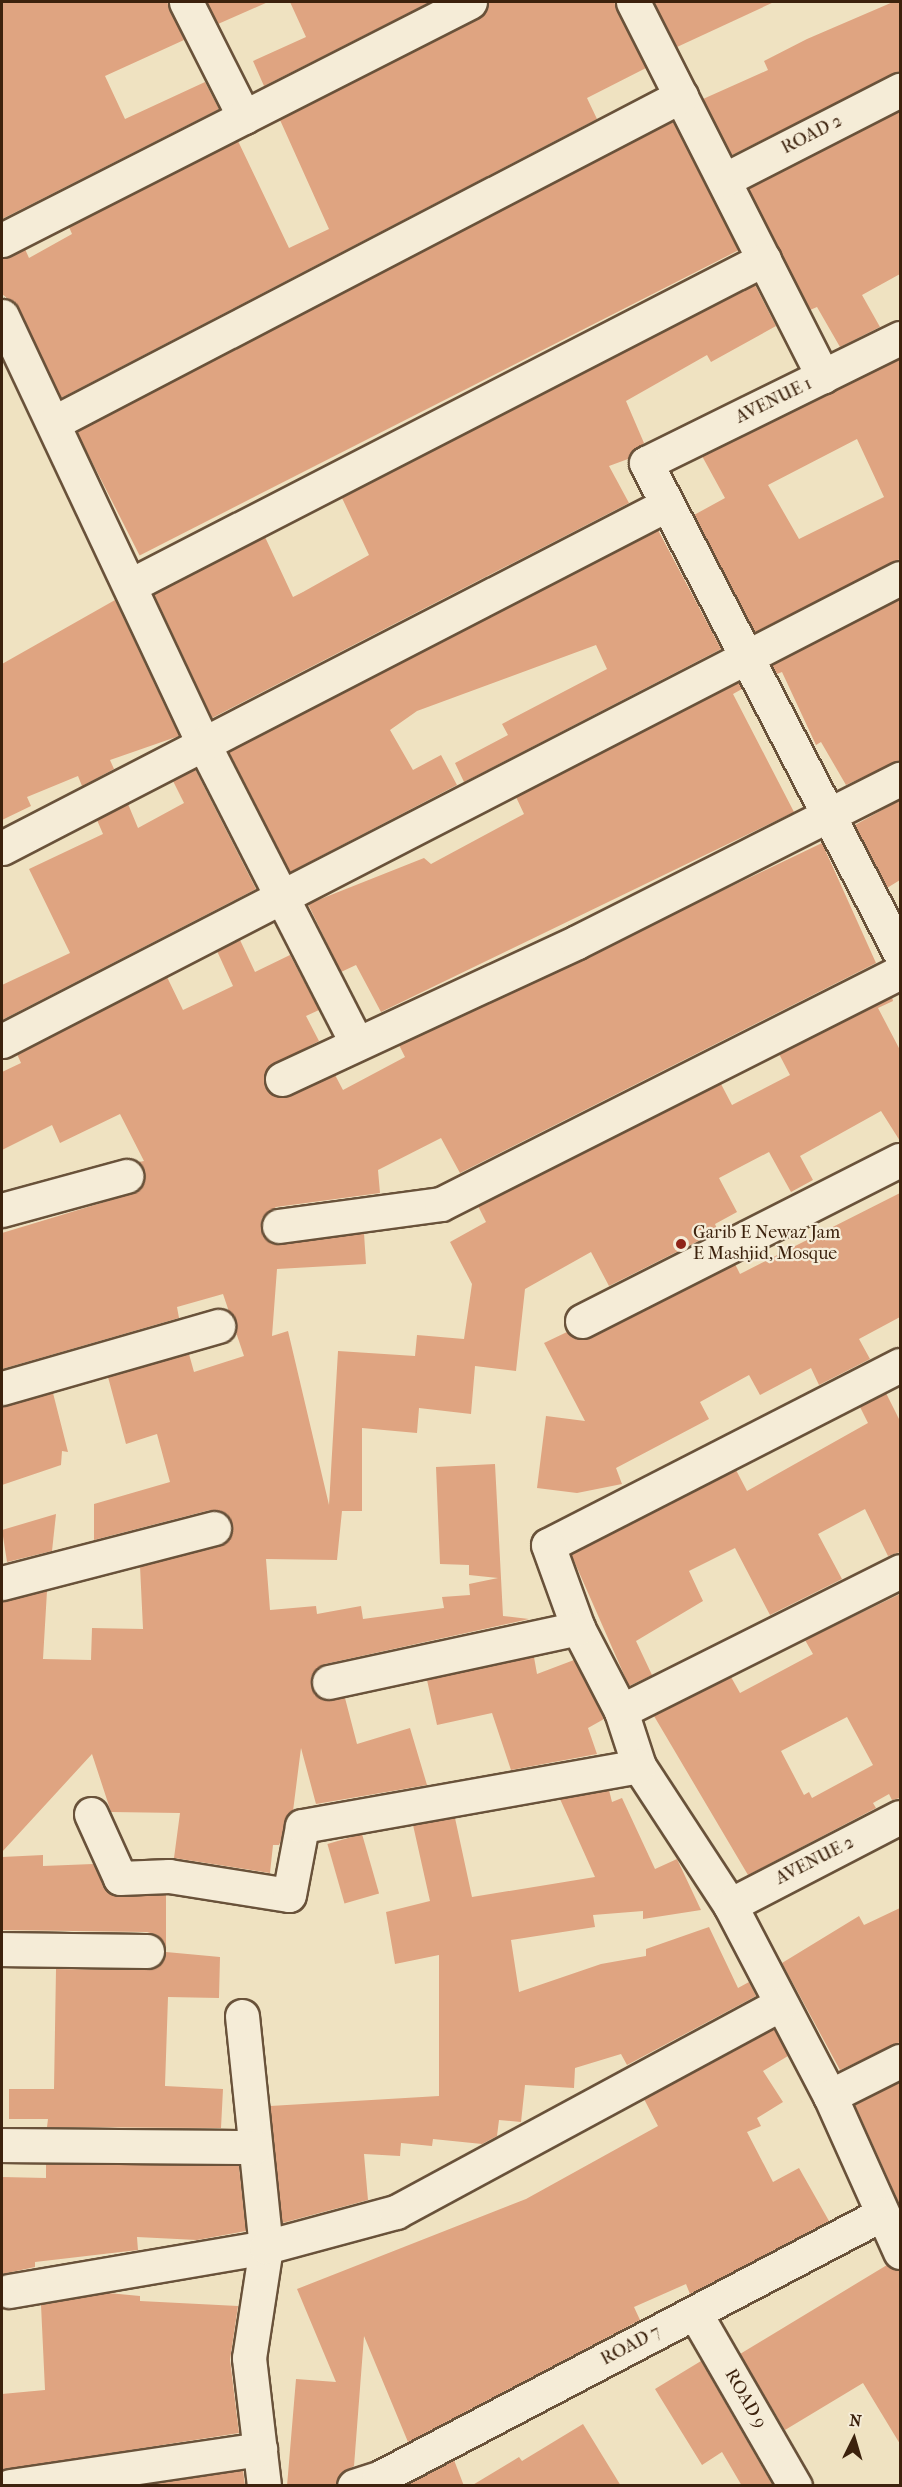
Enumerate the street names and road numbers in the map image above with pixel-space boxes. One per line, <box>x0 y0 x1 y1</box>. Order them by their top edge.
street label: ROAD 2 <box>778 111 846 159</box>
street label: AVENUE 1 <box>732 373 816 429</box>
street label: AVENUE 2 <box>772 1832 858 1890</box>
street label: ROAD 7 <box>597 2321 665 2371</box>
street label: ROAD 9 <box>719 2365 771 2433</box>

